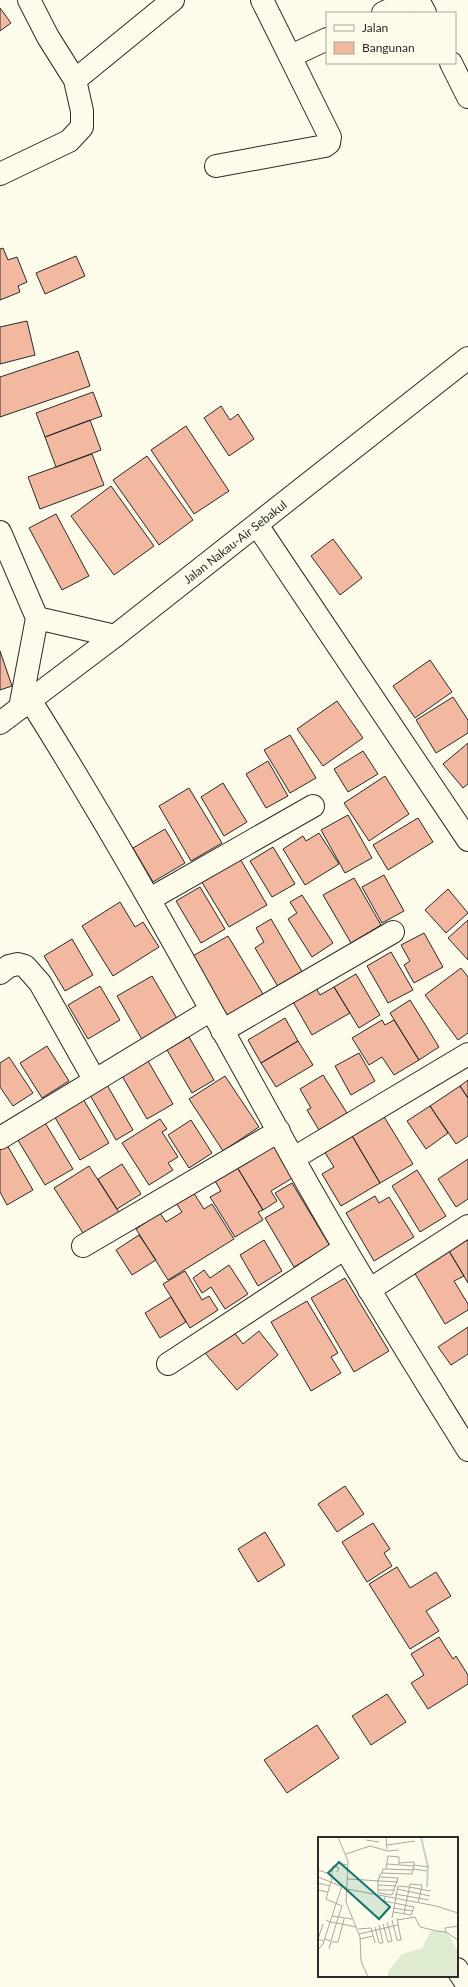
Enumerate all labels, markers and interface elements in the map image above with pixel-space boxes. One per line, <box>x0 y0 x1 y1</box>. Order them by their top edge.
legend <box>326 12 456 64</box>
text: Jalan <box>362 20 388 35</box>
text: Bangunan <box>362 40 415 55</box>
street label: Jalan Nakau-Air Sebakul <box>180 497 290 587</box>
inset map <box>318 1837 458 1977</box>

